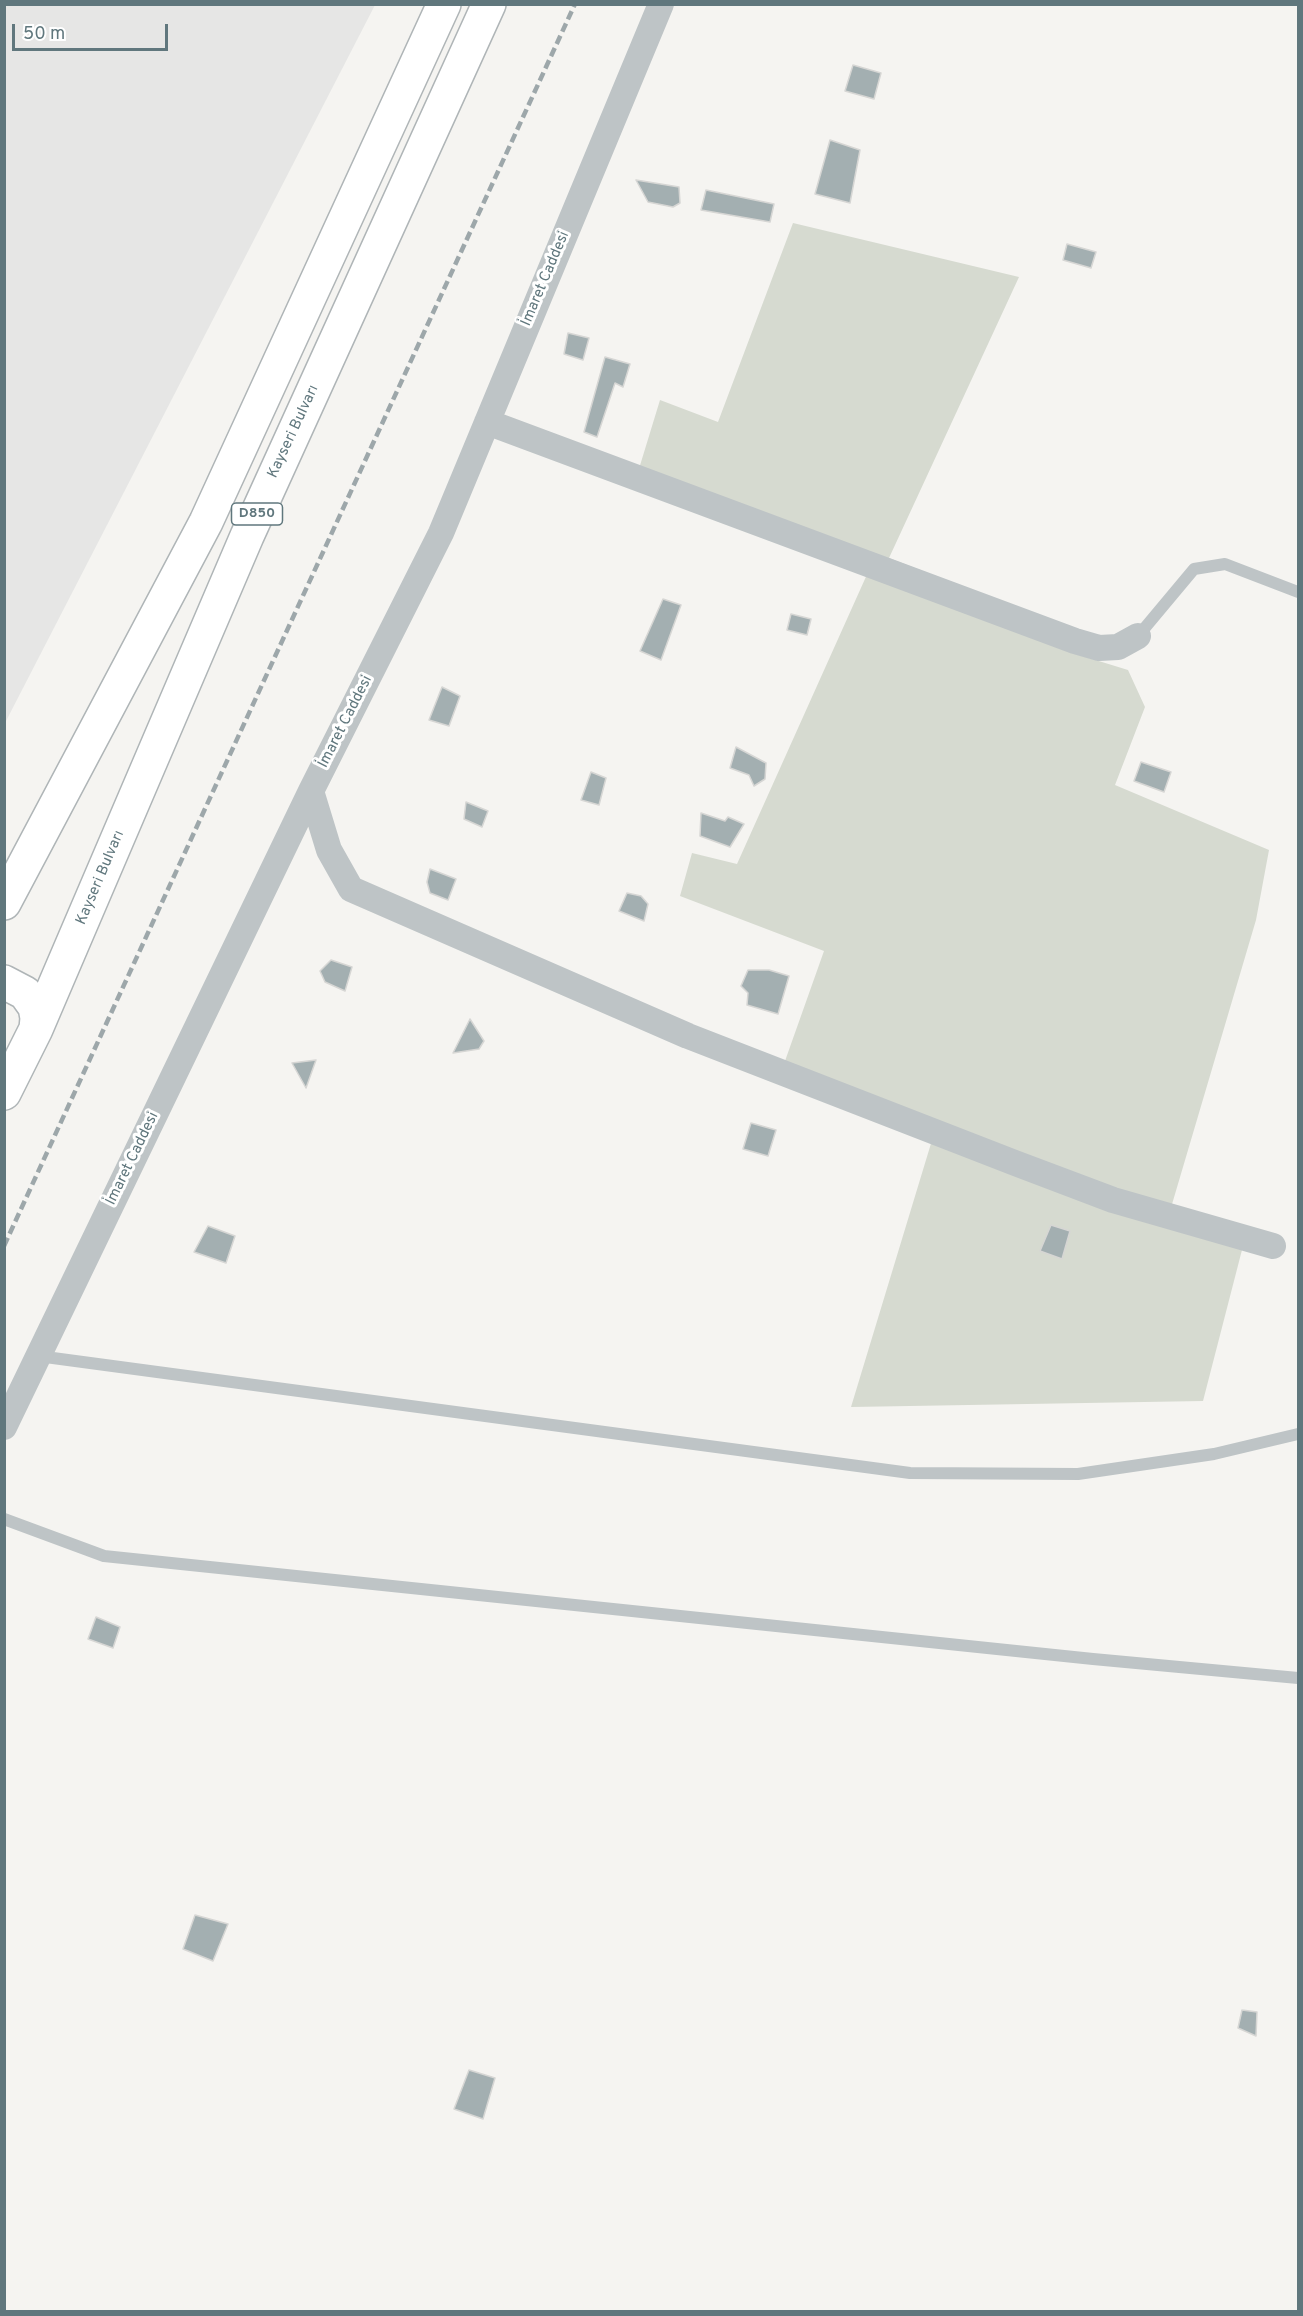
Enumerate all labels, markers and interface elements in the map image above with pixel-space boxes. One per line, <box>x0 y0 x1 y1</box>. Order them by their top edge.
scale bar <box>15 12 171 50</box>
text: 50 m <box>23 23 65 46</box>
street label: İmaret Caddesi <box>518 229 574 329</box>
street label: Kayseri Bulvarı <box>265 383 323 481</box>
road number: D850 <box>232 503 282 525</box>
street label: İmaret Caddesi <box>315 673 377 771</box>
street label: Kayseri Bulvarı <box>73 828 129 928</box>
street label: İmaret Caddesi <box>103 1110 163 1208</box>

